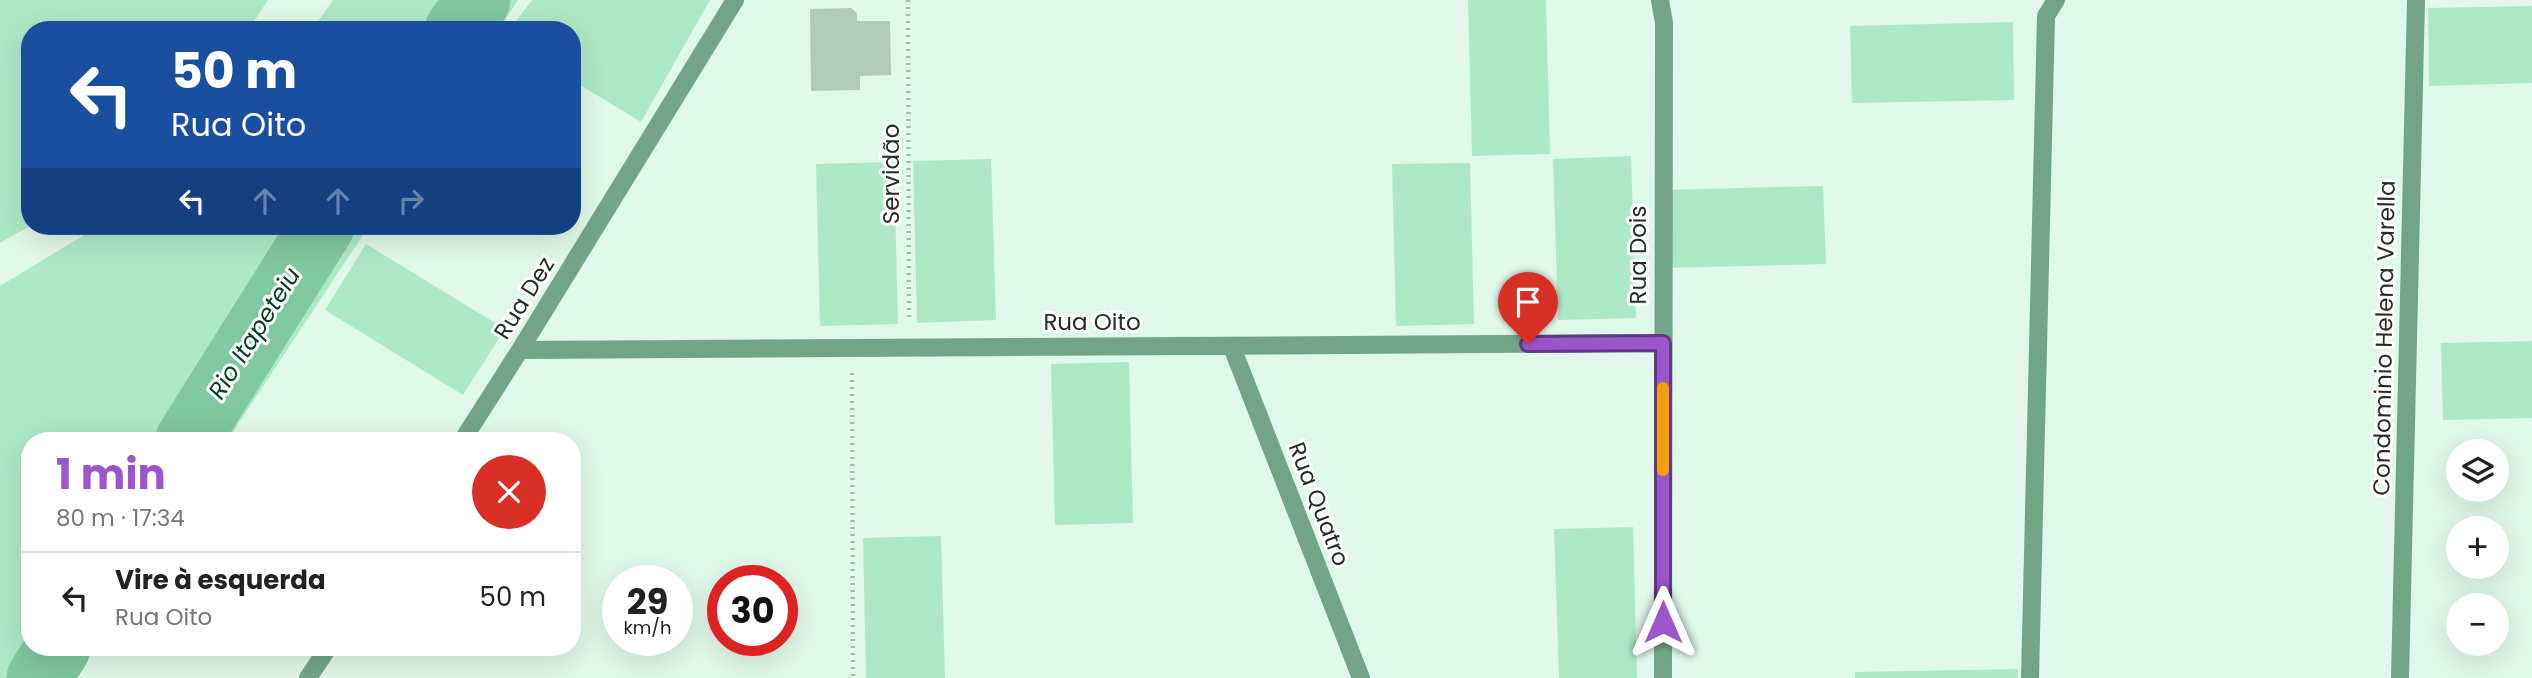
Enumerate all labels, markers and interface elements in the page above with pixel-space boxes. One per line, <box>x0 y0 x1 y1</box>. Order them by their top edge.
text: 50 m <box>171 37 297 105</box>
icon: left <box>56 49 147 140</box>
text: Rua Oito <box>171 102 306 147</box>
street label: Servidão <box>875 124 907 224</box>
street label: Condominio Helena Varella <box>2365 180 2403 496</box>
icon: left <box>173 182 211 220</box>
icon: ahead <box>246 182 284 220</box>
icon: ahead <box>319 182 357 220</box>
icon: right <box>392 182 430 220</box>
street label: Rua Dois <box>1622 205 1654 305</box>
street label: Rua Dez <box>486 251 562 345</box>
water label: Rio Itapeteiu <box>200 261 308 405</box>
pin <box>1498 272 1558 344</box>
icon: arrive <box>1509 283 1547 321</box>
street label: Rua Oito <box>1043 306 1141 338</box>
street label: Rua Quatro <box>1281 437 1357 571</box>
map controls <box>2446 439 2509 656</box>
button: layers <box>2446 439 2509 502</box>
text: 1 min <box>56 445 166 504</box>
button: close <box>472 455 546 529</box>
text: 80 m · 17:34 <box>56 502 185 534</box>
button: + <box>2446 516 2509 579</box>
text: Vire à esquerda <box>115 562 326 598</box>
speed limit sign: 30 <box>707 565 798 656</box>
text: 29 <box>627 577 668 626</box>
icon: left <box>56 579 94 617</box>
text: 50 m <box>480 579 546 615</box>
position arrow <box>1626 585 1700 659</box>
button: − <box>2446 593 2509 656</box>
text: Rua Oito <box>115 601 212 633</box>
text: km/h <box>624 615 671 640</box>

